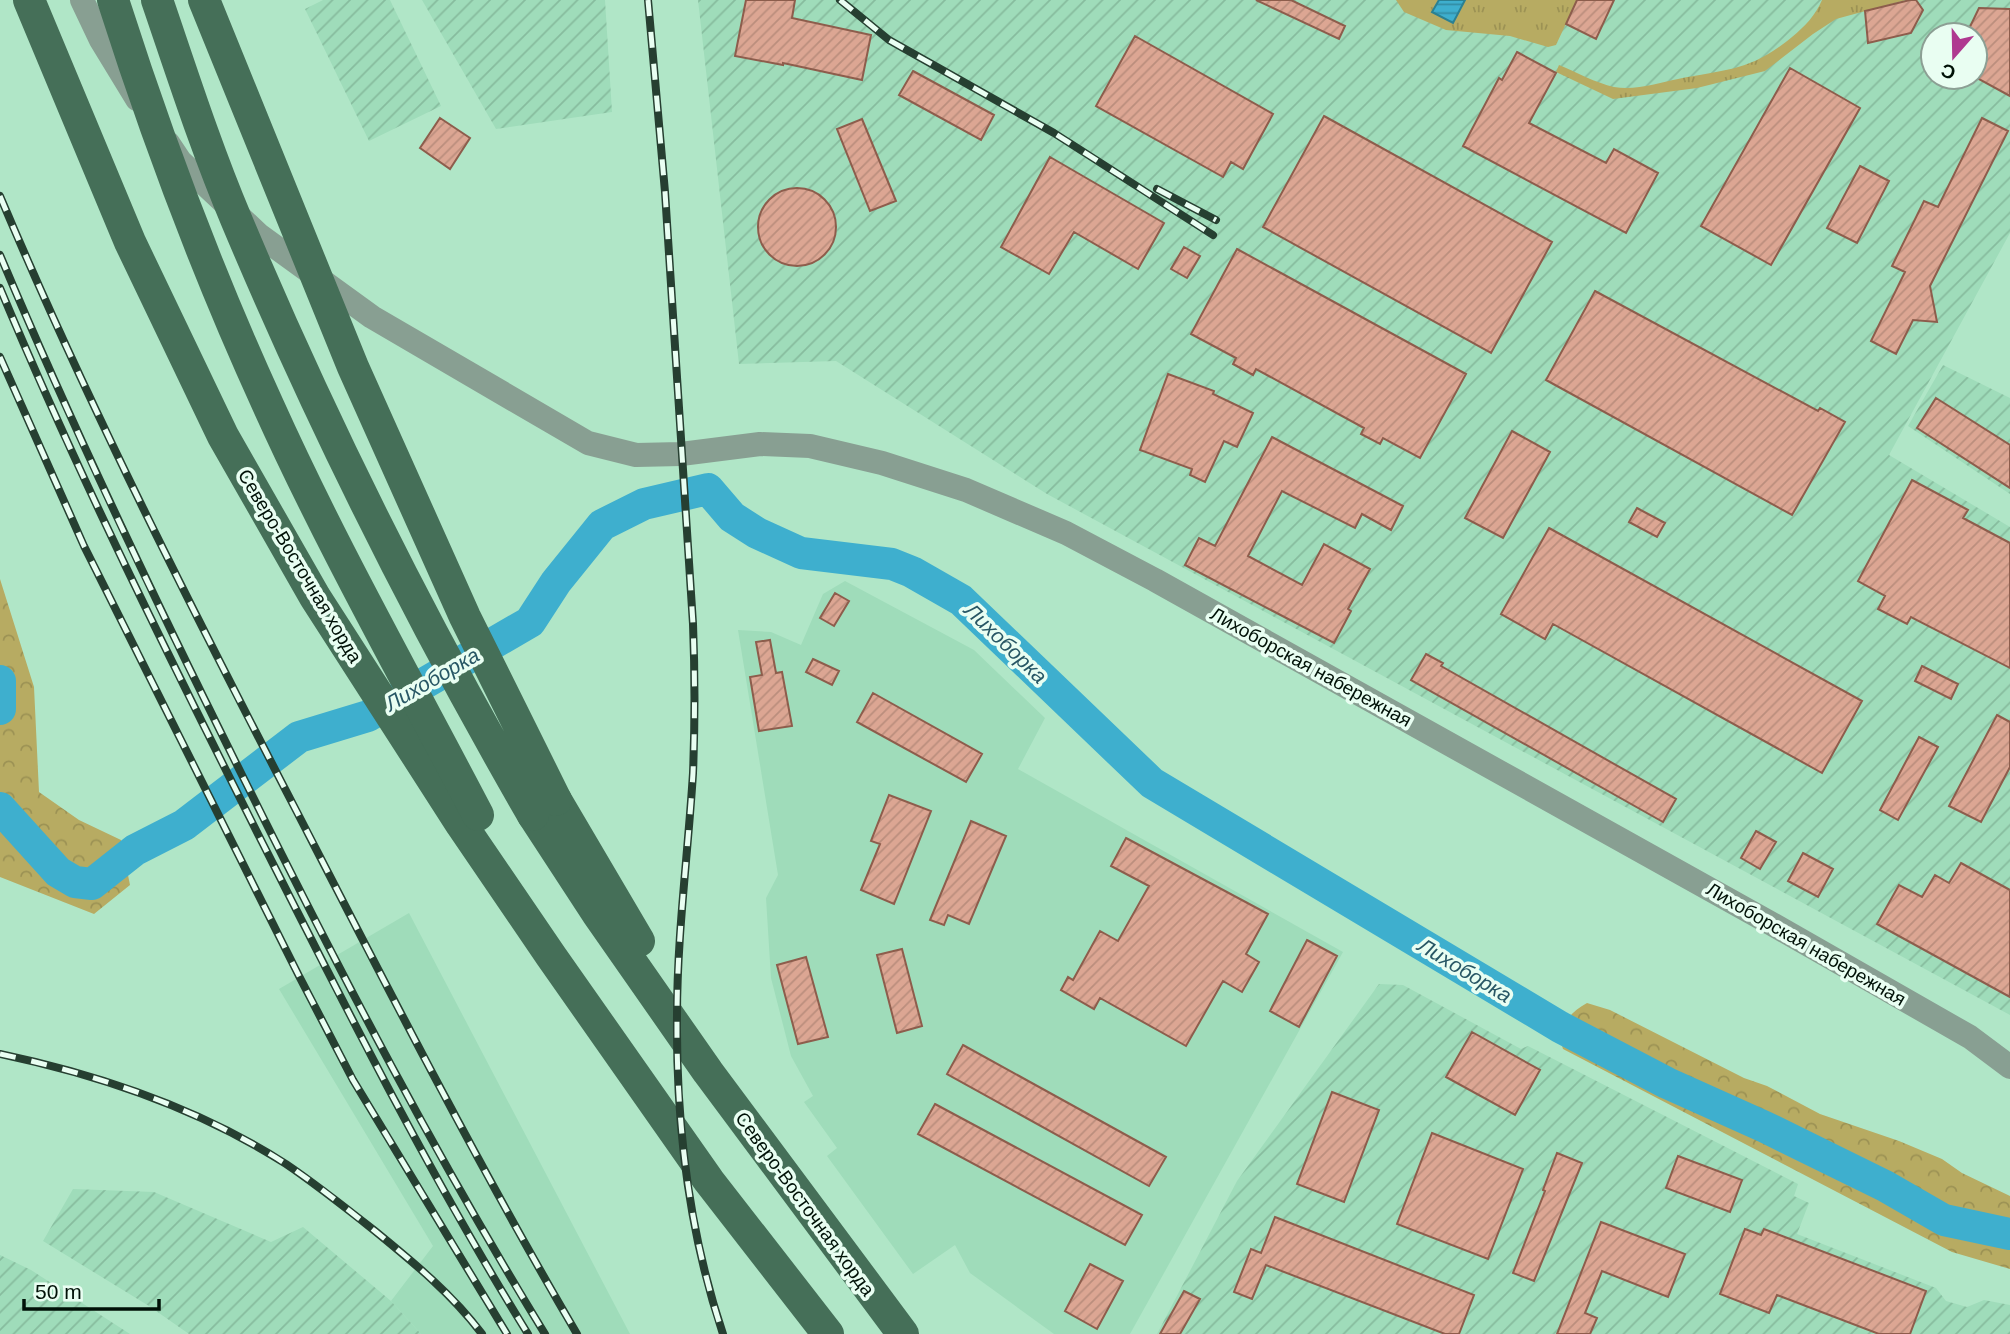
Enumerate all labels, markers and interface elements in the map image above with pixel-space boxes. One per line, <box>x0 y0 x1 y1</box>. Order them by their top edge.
north arrow <box>1919 21 1989 91</box>
text: С <box>1938 59 1958 84</box>
street label: Северо-Восточная хорда <box>234 466 366 667</box>
water label: Лихоборка <box>959 597 1052 688</box>
street label: Лихоборская набережная <box>1207 603 1415 731</box>
water label: Лихоборка <box>379 643 483 716</box>
street label: Лихоборская набережная <box>1703 878 1909 1010</box>
water label: Лихоборка <box>1412 932 1516 1007</box>
street label: Северо-Восточная хорда <box>731 1108 879 1300</box>
scale bar <box>24 1268 159 1312</box>
text: 50 m <box>35 1280 82 1303</box>

